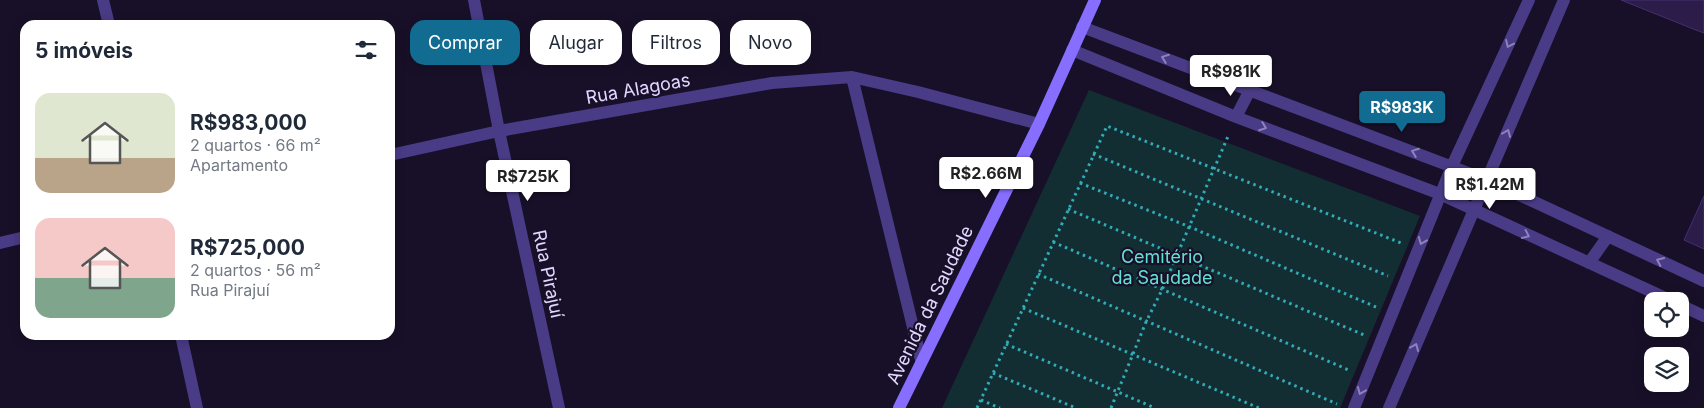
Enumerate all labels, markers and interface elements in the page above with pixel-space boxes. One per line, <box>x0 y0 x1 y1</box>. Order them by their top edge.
chip: Comprar <box>410 20 520 65</box>
chip: Alugar <box>530 20 622 65</box>
chip: Filtros <box>632 20 720 65</box>
chip: Novo <box>730 20 811 65</box>
icon: filters <box>352 36 380 64</box>
text: 5 imóveis <box>35 38 133 63</box>
one-way arrow <box>1504 39 1515 48</box>
one-way arrow <box>1161 54 1170 64</box>
pin: R$981K <box>1190 54 1272 97</box>
text: R$981K <box>1201 61 1261 81</box>
street label: Rua Alagoas <box>584 69 692 108</box>
pin: R$983K <box>1361 90 1443 133</box>
text: R$983K <box>1370 97 1434 117</box>
text: R$983,000 <box>190 110 307 135</box>
icon: home <box>75 113 135 173</box>
one-way arrow <box>1258 121 1267 131</box>
one-way arrow <box>1501 130 1511 138</box>
text: 2 quartos · 66 m² <box>190 135 321 155</box>
one-way arrow <box>1412 148 1420 158</box>
text: Apartamento <box>190 155 288 175</box>
pin: R$2.66M <box>940 156 1032 199</box>
pin: R$725K <box>487 160 569 202</box>
text: R$2.66M <box>950 163 1022 183</box>
text: R$725K <box>497 166 559 186</box>
pin: R$1.42M <box>1444 168 1536 210</box>
text: R$1.42M <box>1455 174 1525 194</box>
street label: Avenida da Saudade <box>882 222 977 387</box>
street label: Rua Pirajuí <box>529 228 568 320</box>
one-way arrow <box>1521 228 1530 238</box>
text: R$725,000 <box>190 235 305 260</box>
one-way arrow <box>1417 236 1428 245</box>
icon: home <box>75 238 135 298</box>
park label: Cemitério da Saudade <box>1111 246 1213 288</box>
one-way arrow <box>1656 256 1665 267</box>
text: 2 quartos · 56 m² <box>190 260 321 280</box>
text: Rua Pirajuí <box>190 280 270 300</box>
map controls <box>1644 292 1689 392</box>
button: locate <box>1644 292 1689 337</box>
one-way arrow <box>1409 343 1420 352</box>
button: layers <box>1644 347 1689 392</box>
one-way arrow <box>1357 387 1367 395</box>

